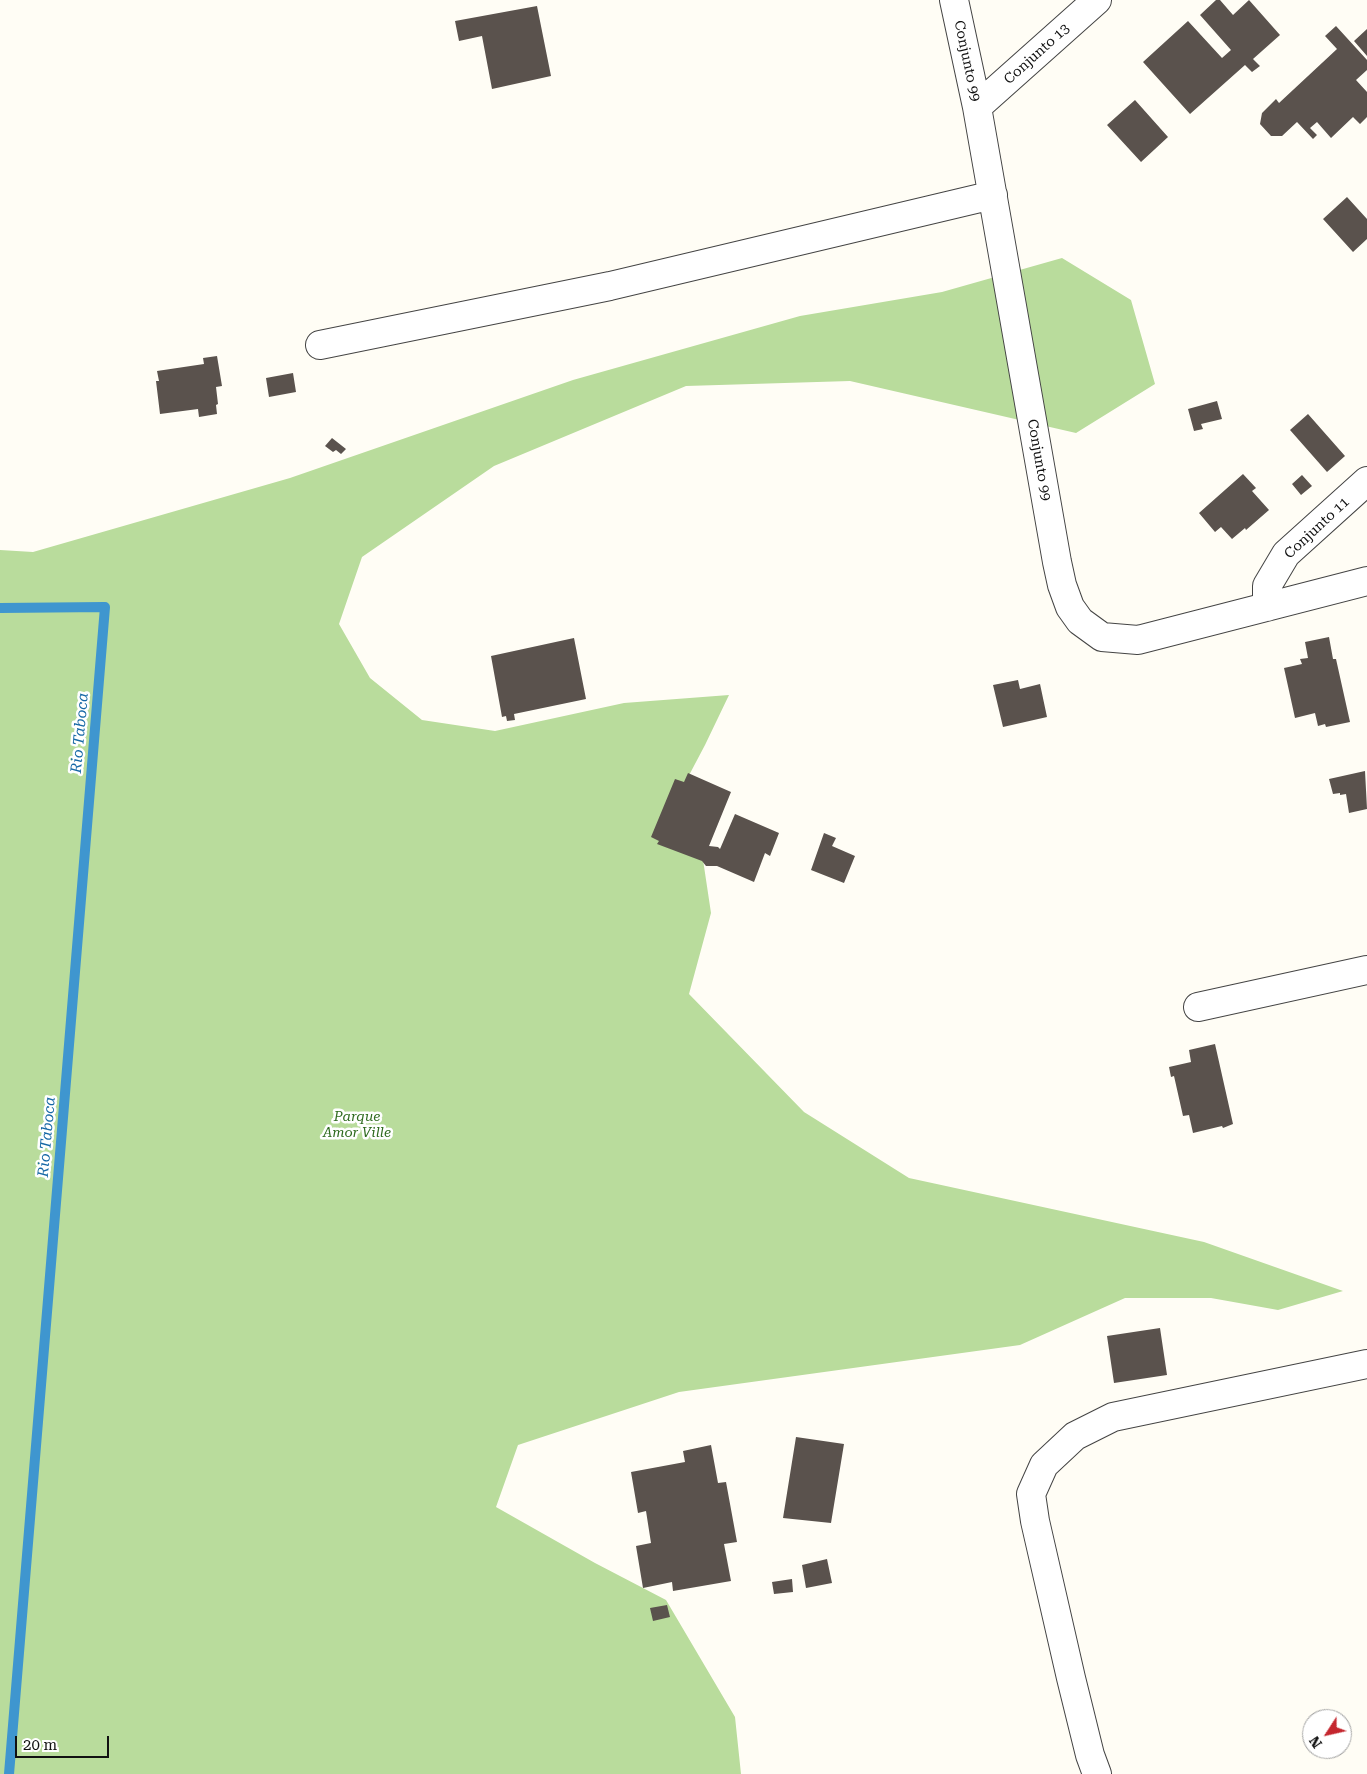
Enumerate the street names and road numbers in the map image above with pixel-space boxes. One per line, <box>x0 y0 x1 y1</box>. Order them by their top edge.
street label: Conjunto 99 <box>950 19 984 103</box>
street label: Conjunto 13 <box>1001 20 1073 88</box>
street label: Conjunto 99 <box>1024 418 1054 502</box>
street label: Conjunto 11 <box>1281 494 1353 562</box>

